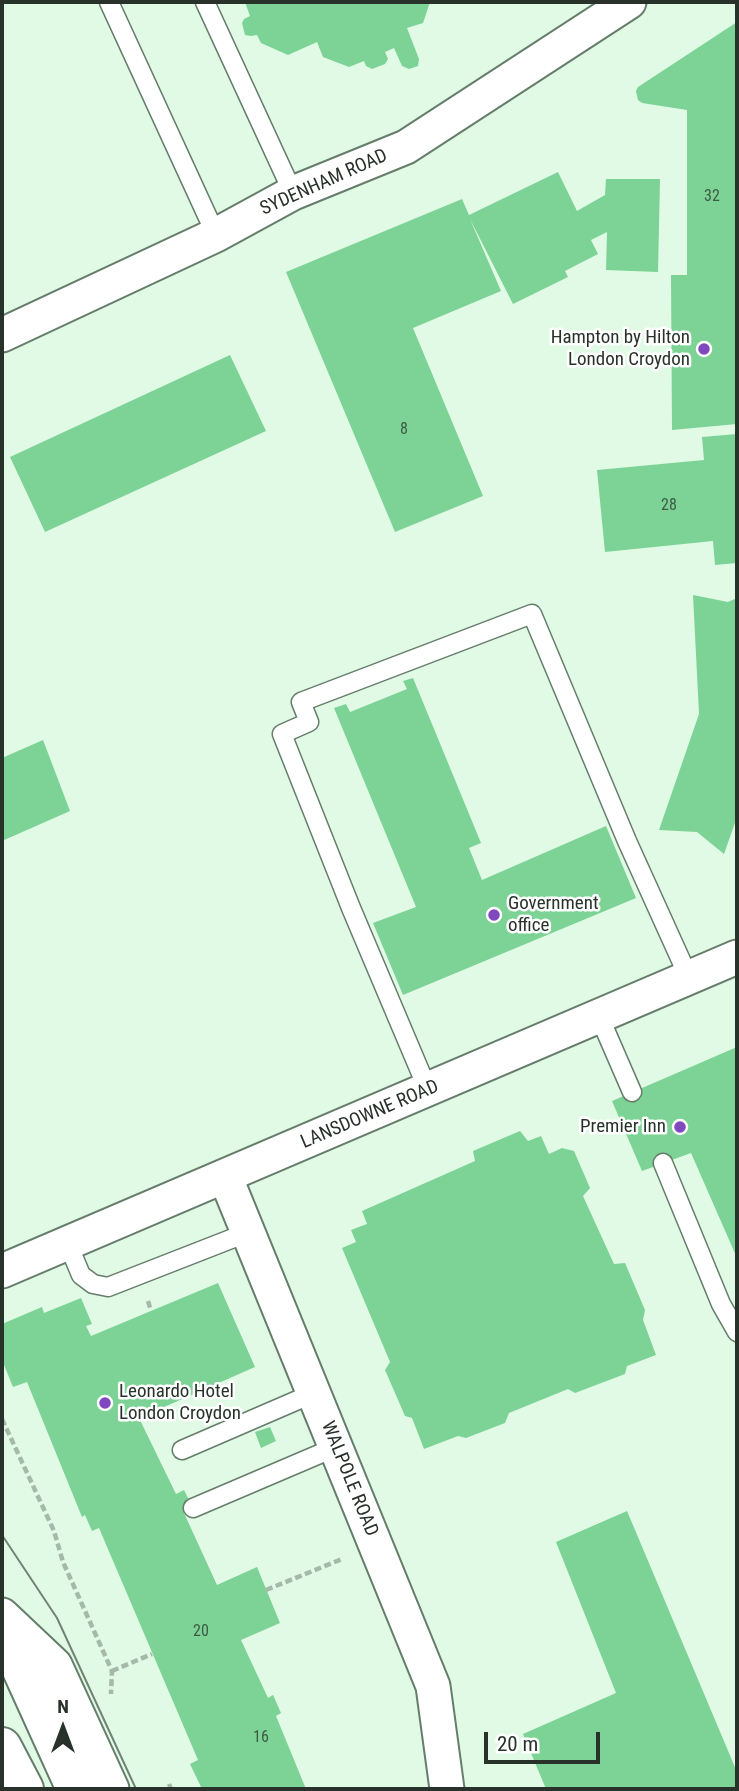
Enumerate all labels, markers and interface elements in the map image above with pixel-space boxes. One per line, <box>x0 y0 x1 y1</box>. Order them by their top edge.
street label: SYDENHAM ROAD <box>257 145 391 221</box>
house number: 32 <box>704 187 720 207</box>
place label: Hampton by Hilton London Croydon <box>551 327 690 371</box>
marker: Hampton by Hilton London Croydon <box>696 341 712 357</box>
house number: 8 <box>400 420 408 440</box>
house number: 28 <box>661 496 677 516</box>
place label: Government office <box>508 893 599 937</box>
marker: Government office <box>486 907 502 923</box>
street label: LANSDOWNE ROAD <box>298 1076 442 1154</box>
place label: Premier Inn <box>580 1116 666 1138</box>
marker: Premier Inn <box>672 1119 688 1135</box>
place label: Leonardo Hotel London Croydon <box>119 1381 241 1425</box>
marker: Leonardo Hotel London Croydon <box>97 1395 113 1411</box>
street label: WALPOLE ROAD <box>316 1418 382 1540</box>
house number: 20 <box>193 1622 209 1642</box>
north arrow <box>28 1693 98 1763</box>
text: N <box>57 1695 69 1718</box>
scale bar <box>487 1718 602 1762</box>
house number: 16 <box>253 1728 269 1748</box>
text: 20 m <box>497 1732 538 1756</box>

